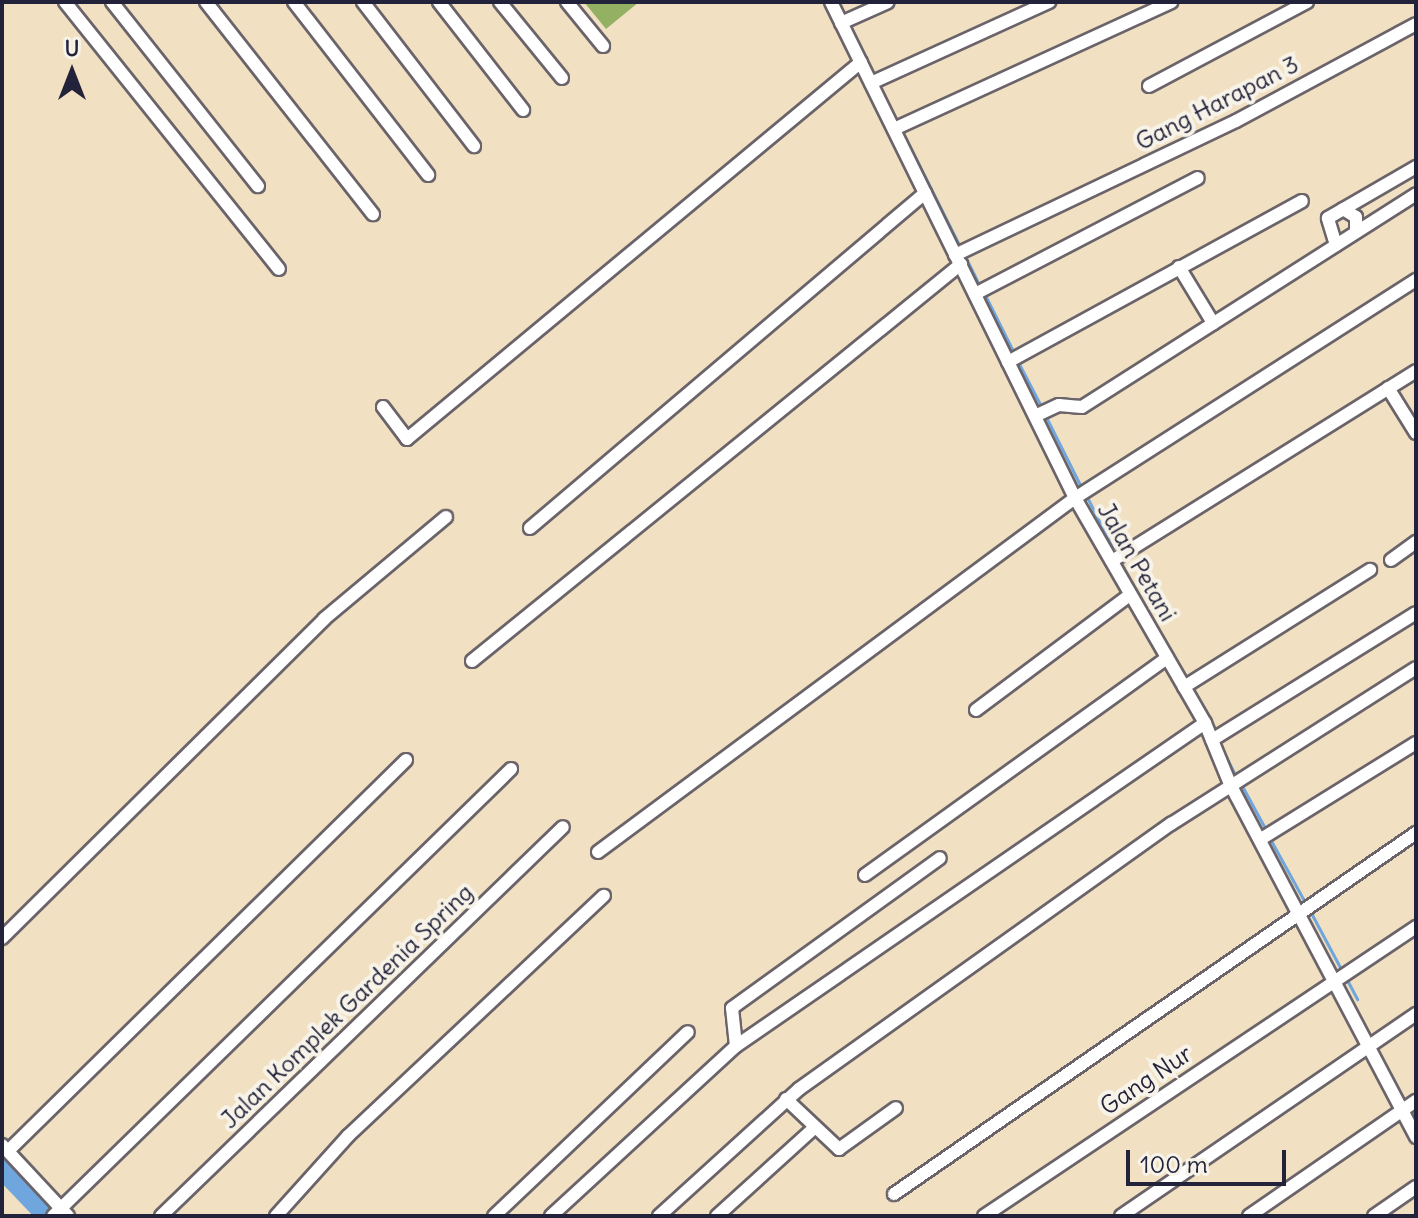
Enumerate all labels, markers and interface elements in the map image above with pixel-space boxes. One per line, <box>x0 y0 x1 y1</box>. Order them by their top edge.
north arrow <box>32 32 112 112</box>
text: U <box>64 34 80 62</box>
street label: Gang Harapan 3 <box>1131 50 1303 156</box>
street label: Jalan Petani <box>1092 498 1182 626</box>
street label: Jalan Komplek Gardenia Spring <box>215 878 479 1134</box>
street label: Gang Nur <box>1095 1039 1197 1121</box>
scale bar <box>1130 1134 1290 1184</box>
text: 100 m <box>1140 1149 1208 1179</box>

